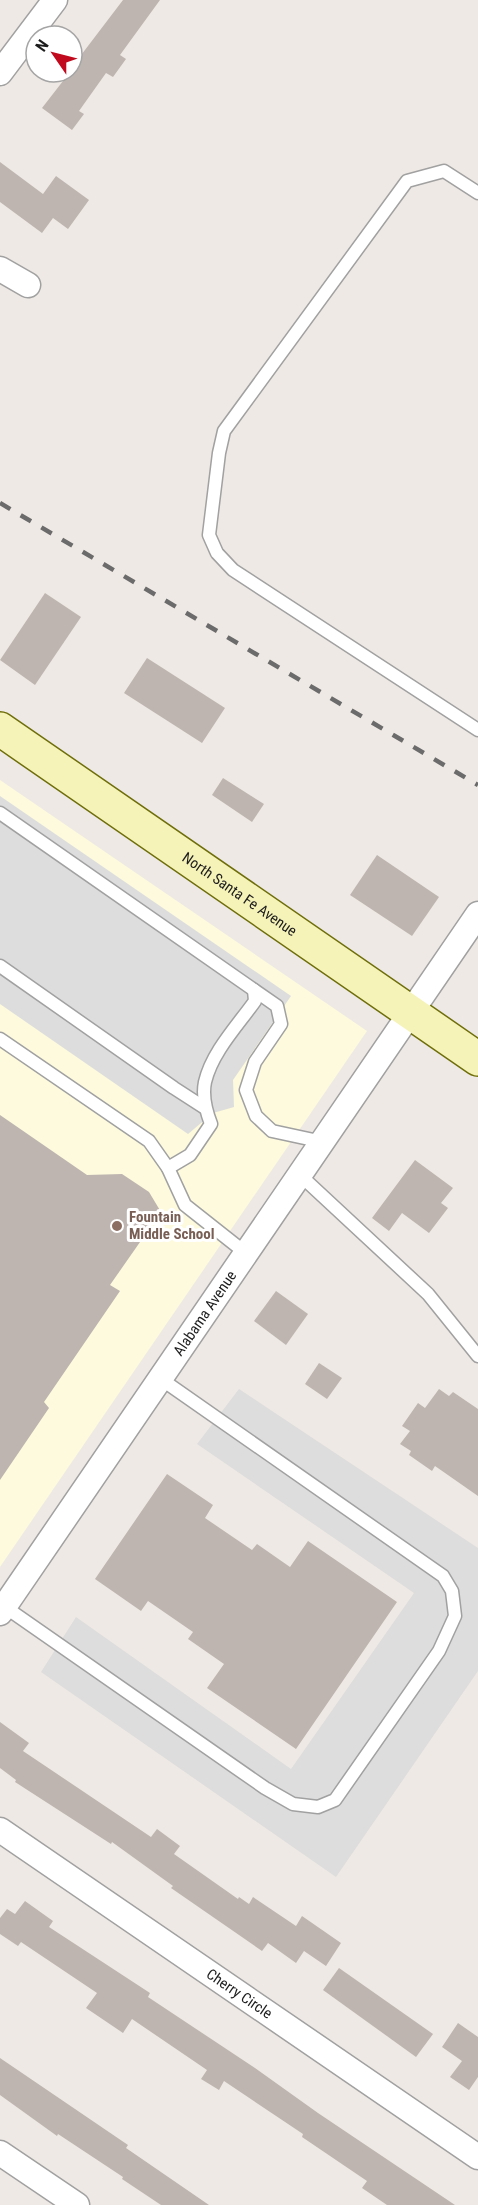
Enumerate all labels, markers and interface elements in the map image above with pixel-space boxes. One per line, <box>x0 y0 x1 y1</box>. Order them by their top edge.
north arrow <box>24 24 84 84</box>
text: N <box>32 36 53 55</box>
street label: North Santa Fe Avenue <box>179 849 300 940</box>
place label: Fountain Middle School <box>129 1208 215 1243</box>
marker: Fountain Middle School <box>110 1219 124 1233</box>
street label: Alabama Avenue <box>170 1267 240 1359</box>
street label: Cherry Circle <box>203 1965 276 2023</box>

